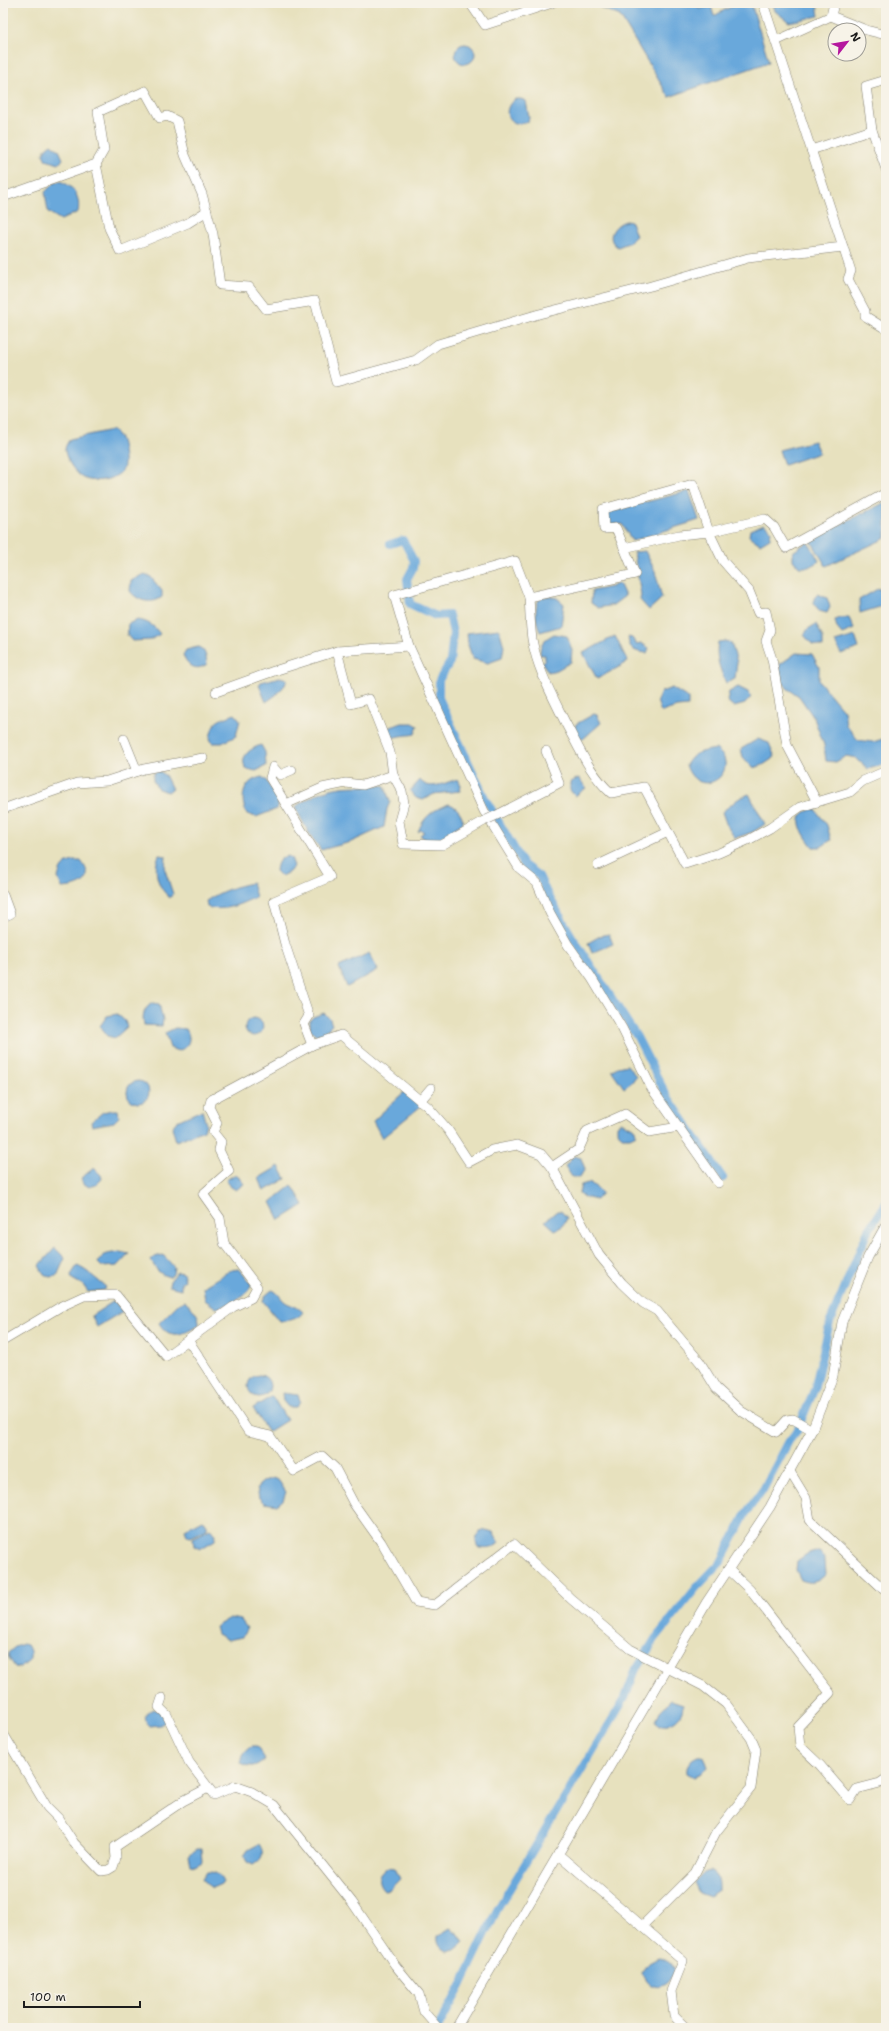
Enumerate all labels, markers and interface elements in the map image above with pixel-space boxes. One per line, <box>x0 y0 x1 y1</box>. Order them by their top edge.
north arrow <box>827 22 867 62</box>
text: N <box>846 30 864 45</box>
scale bar <box>24 1983 140 2009</box>
text: 100 m <box>30 1989 66 2005</box>

